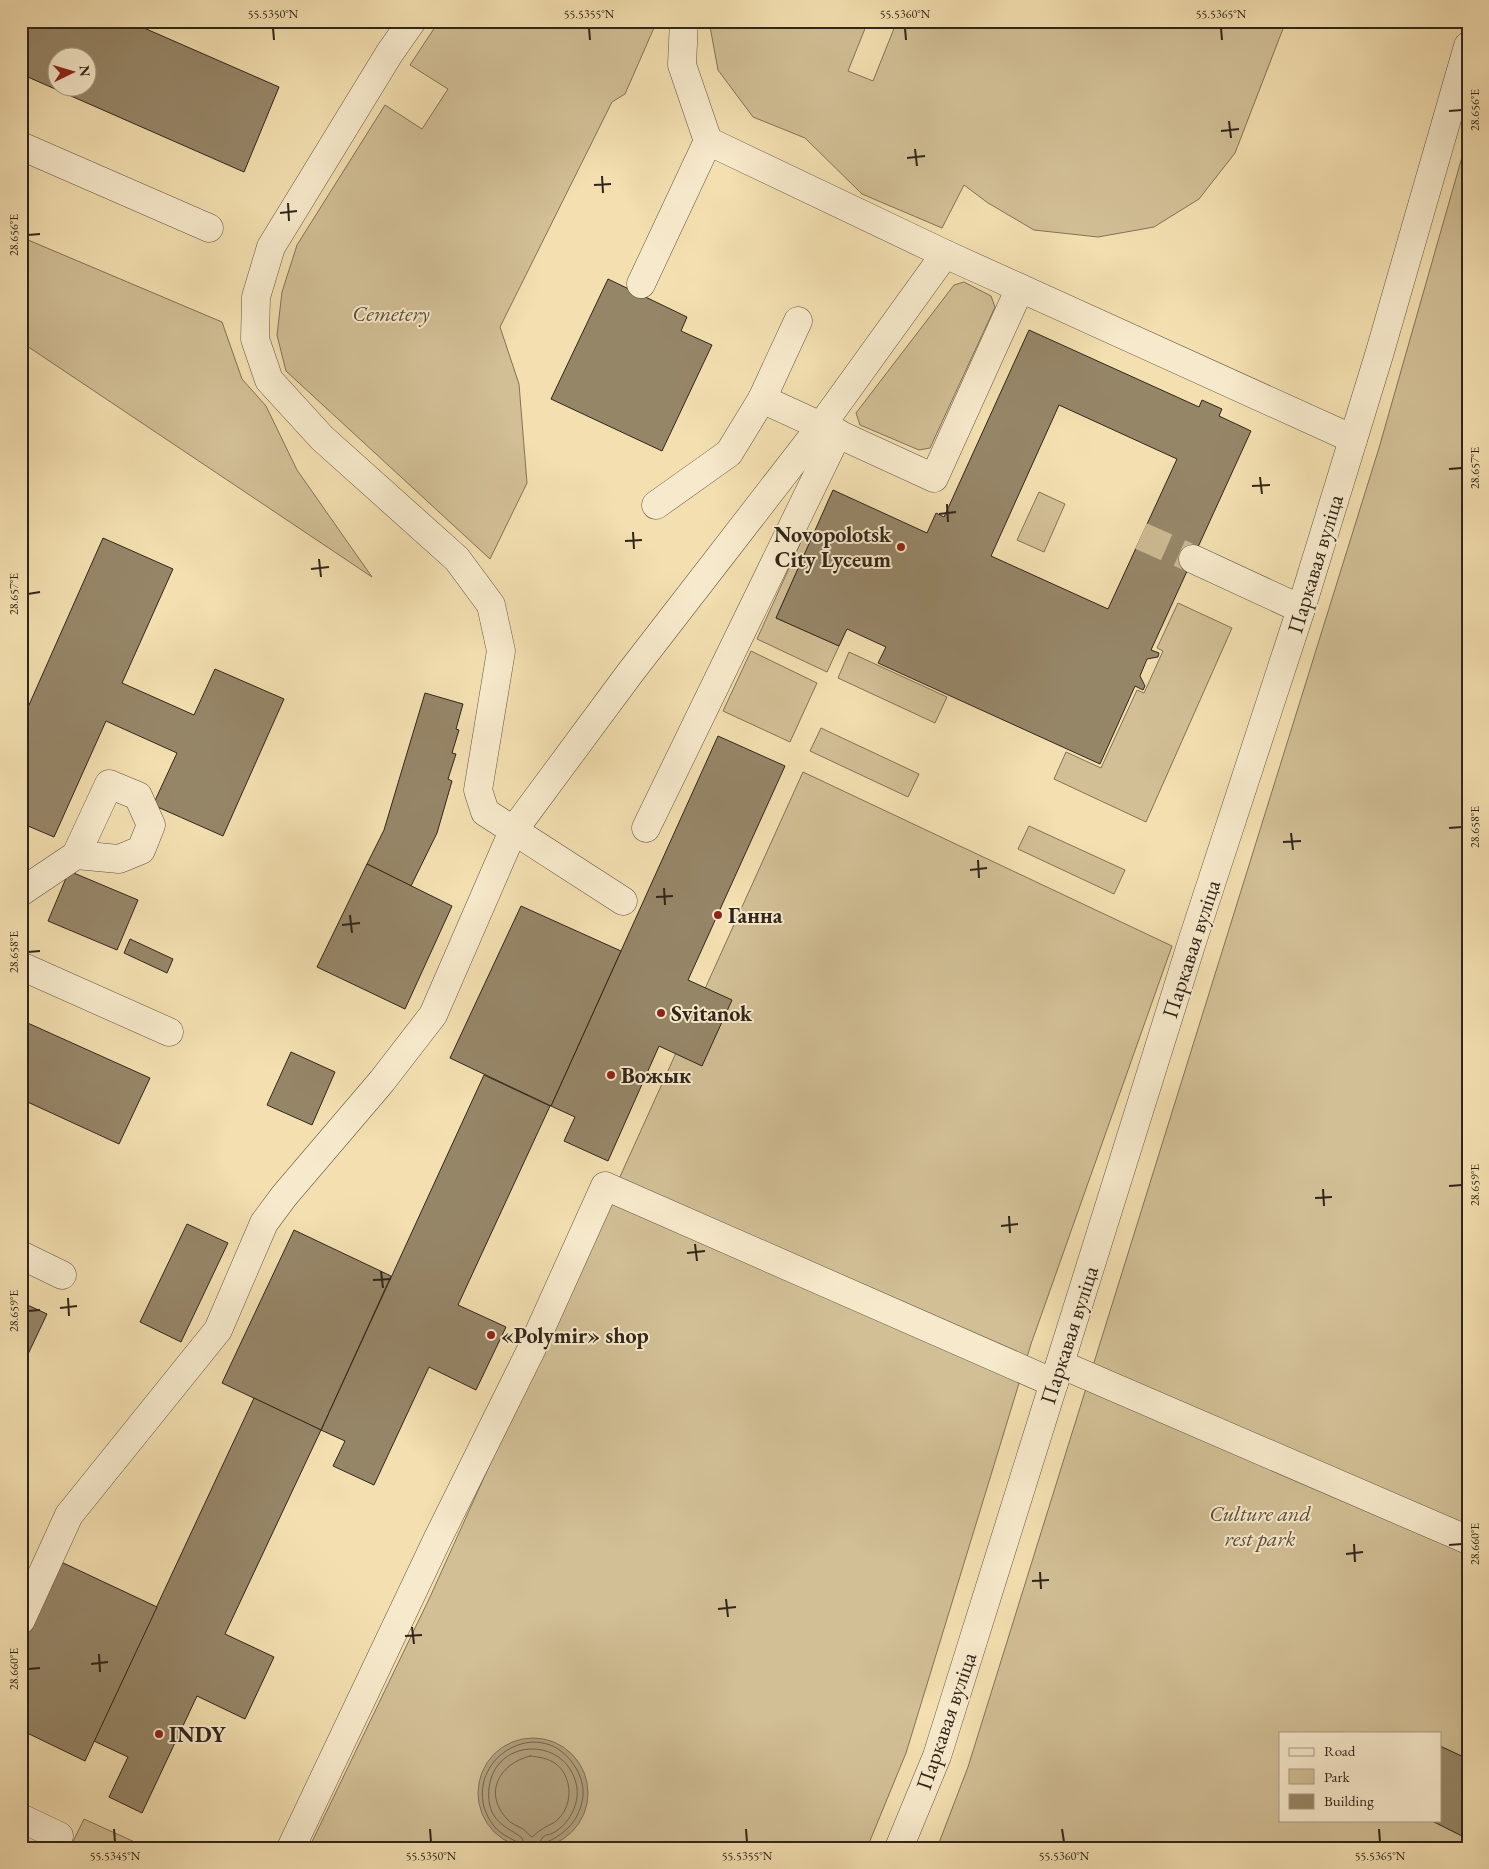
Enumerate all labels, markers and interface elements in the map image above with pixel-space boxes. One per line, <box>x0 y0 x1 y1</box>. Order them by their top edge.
text: 55.5350°N <box>248 6 299 22</box>
text: 55.5355°N <box>564 6 615 22</box>
text: 55.5360°N <box>880 6 931 22</box>
text: 55.5365°N <box>1196 6 1247 22</box>
north arrow <box>48 48 98 98</box>
text: N <box>75 64 94 78</box>
text: 28.656°E <box>1467 89 1483 131</box>
text: 28.656°E <box>6 214 22 256</box>
park label: Cemetery <box>352 299 430 328</box>
text: 28.657°E <box>1467 447 1483 489</box>
street label: Паркавая вуліца <box>1280 491 1350 637</box>
place label: Novopolotsk City Lyceum <box>774 520 892 574</box>
marker: Novopolotsk City Lyceum <box>895 541 907 553</box>
text: 28.657°E <box>6 573 22 615</box>
text: 28.658°E <box>1467 806 1483 848</box>
street label: Паркавая вуліца <box>1155 876 1227 1022</box>
place label: Ганна <box>728 901 783 930</box>
marker: Ганна <box>712 909 724 921</box>
text: 28.658°E <box>6 931 22 973</box>
place label: Svitanok <box>671 999 753 1028</box>
marker: Svitanok <box>655 1007 667 1019</box>
place label: Вожык <box>621 1061 692 1090</box>
marker: Вожык <box>605 1069 617 1081</box>
text: 28.659°E <box>1467 1164 1483 1206</box>
street label: Паркавая вуліца <box>1033 1262 1105 1408</box>
text: 28.659°E <box>6 1290 22 1332</box>
place label: «Polymir» shop <box>501 1321 649 1350</box>
marker: «Polymir» shop <box>485 1329 497 1341</box>
park label: Culture and rest park <box>1209 1499 1311 1553</box>
text: 28.660°E <box>1467 1523 1483 1565</box>
text: 28.660°E <box>6 1648 22 1690</box>
street label: Паркавая вуліца <box>909 1648 983 1794</box>
place label: INDY <box>169 1720 227 1749</box>
marker: INDY <box>153 1728 165 1740</box>
legend <box>1279 1732 1442 1822</box>
text: Road <box>1324 1741 1356 1760</box>
text: Park <box>1324 1767 1351 1786</box>
text: Building <box>1324 1791 1374 1810</box>
text: 55.5345°N <box>90 1848 141 1864</box>
text: 55.5350°N <box>406 1848 457 1864</box>
text: 55.5355°N <box>722 1848 773 1864</box>
text: 55.5360°N <box>1039 1848 1090 1864</box>
text: 55.5365°N <box>1355 1848 1406 1864</box>

